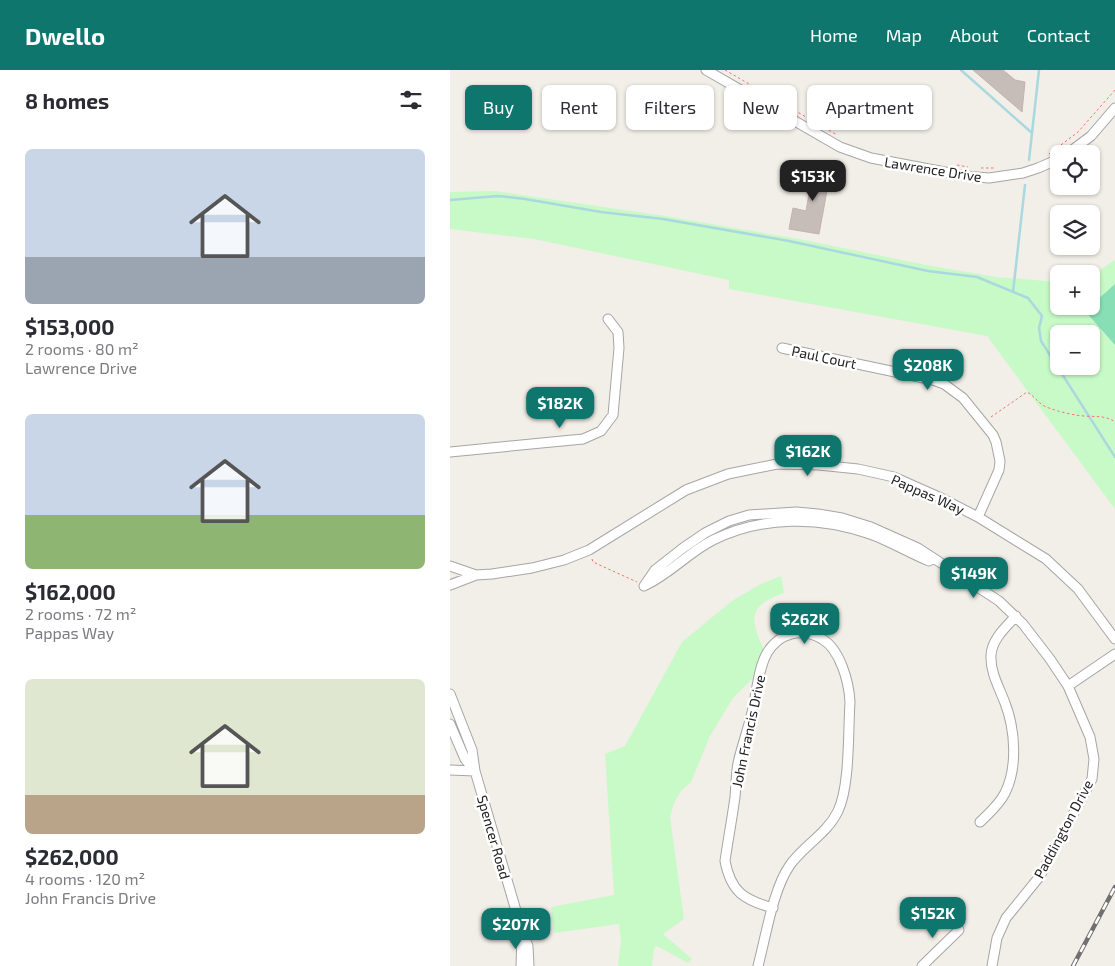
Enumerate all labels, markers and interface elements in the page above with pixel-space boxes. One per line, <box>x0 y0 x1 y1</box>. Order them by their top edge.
text: Dwello <box>25 21 105 50</box>
text: Home <box>810 24 858 46</box>
text: Map <box>886 24 922 46</box>
text: About <box>950 24 999 46</box>
text: Contact <box>1027 24 1090 46</box>
chip: Buy <box>465 85 532 130</box>
chip: Rent <box>542 85 616 130</box>
chip: Filters <box>626 85 714 130</box>
chip: New <box>724 85 797 130</box>
chip: Apartment <box>807 85 932 130</box>
icon: filters <box>397 86 425 114</box>
text: 8 homes <box>25 88 109 113</box>
map controls <box>1050 145 1100 375</box>
button: locate <box>1050 145 1100 195</box>
street label: Lawrence Drive <box>883 153 983 185</box>
pin: $153K <box>778 160 848 202</box>
text: $153K <box>791 166 835 185</box>
icon: home <box>180 181 270 271</box>
button: layers <box>1050 205 1100 255</box>
button: + <box>1050 265 1100 315</box>
text: $153,000 <box>25 314 115 339</box>
button: − <box>1050 325 1100 375</box>
text: 2 rooms · 80 m² <box>25 339 139 358</box>
street label: Paul Court <box>790 342 858 372</box>
pin: $208K <box>893 348 963 391</box>
text: $208K <box>904 355 952 374</box>
text: Lawrence Drive <box>25 358 137 377</box>
pin: $182K <box>525 386 595 429</box>
text: $182K <box>537 393 583 412</box>
pin: $162K <box>773 434 843 477</box>
text: $162K <box>785 441 831 460</box>
icon: home <box>180 446 270 536</box>
street label: Pappas Way <box>889 470 968 518</box>
pin: $149K <box>939 556 1009 599</box>
text: $149K <box>951 563 997 582</box>
text: $162,000 <box>25 579 116 604</box>
pin: $262K <box>770 602 840 645</box>
text: 2 rooms · 72 m² <box>25 604 136 623</box>
text: $262K <box>781 609 829 628</box>
text: Pappas Way <box>25 623 114 642</box>
street label: John Francis Drive <box>728 673 768 789</box>
icon: home <box>180 711 270 801</box>
street label: Paddington Drive <box>1030 777 1096 881</box>
street label: Spencer Road <box>474 793 514 881</box>
text: $262,000 <box>25 844 119 869</box>
text: 4 rooms · 120 m² <box>25 869 145 888</box>
text: John Francis Drive <box>25 888 156 907</box>
pin: $152K <box>898 896 968 939</box>
text: $152K <box>911 903 955 922</box>
pin: $207K <box>481 908 551 950</box>
text: $207K <box>492 914 540 933</box>

